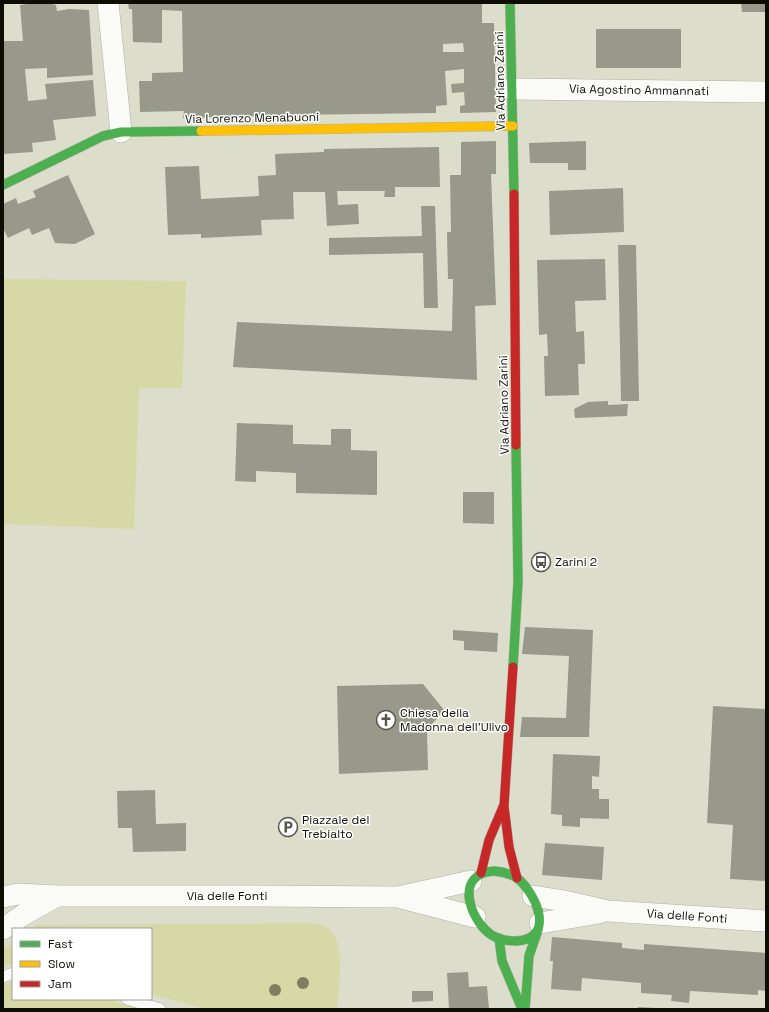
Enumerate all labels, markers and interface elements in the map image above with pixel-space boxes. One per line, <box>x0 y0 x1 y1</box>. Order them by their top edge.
street label: Via Adriano Zarini <box>491 31 509 131</box>
street label: Via Agostino Ammannati <box>569 81 709 99</box>
street label: Via Lorenzo Menabuoni <box>185 109 319 127</box>
street label: Via Adriano Zarini <box>495 355 513 455</box>
bus stop icon: Zarini 2 <box>530 551 552 573</box>
place label: Zarini 2 <box>555 554 597 570</box>
place label: Chiesa della Madonna dell'Ulivo <box>400 705 508 735</box>
church icon: Chiesa della Madonna dell'Ulivo <box>375 709 397 731</box>
place label: Piazzale del Trebialto <box>302 812 369 842</box>
parking icon: Piazzale del Trebialto <box>277 816 299 838</box>
street label: Via delle Fonti <box>187 888 267 904</box>
street label: Via delle Fonti <box>646 905 728 927</box>
legend <box>12 928 152 1000</box>
text: Fast <box>48 936 73 952</box>
text: Slow <box>48 956 75 972</box>
text: Jam <box>48 976 72 992</box>

